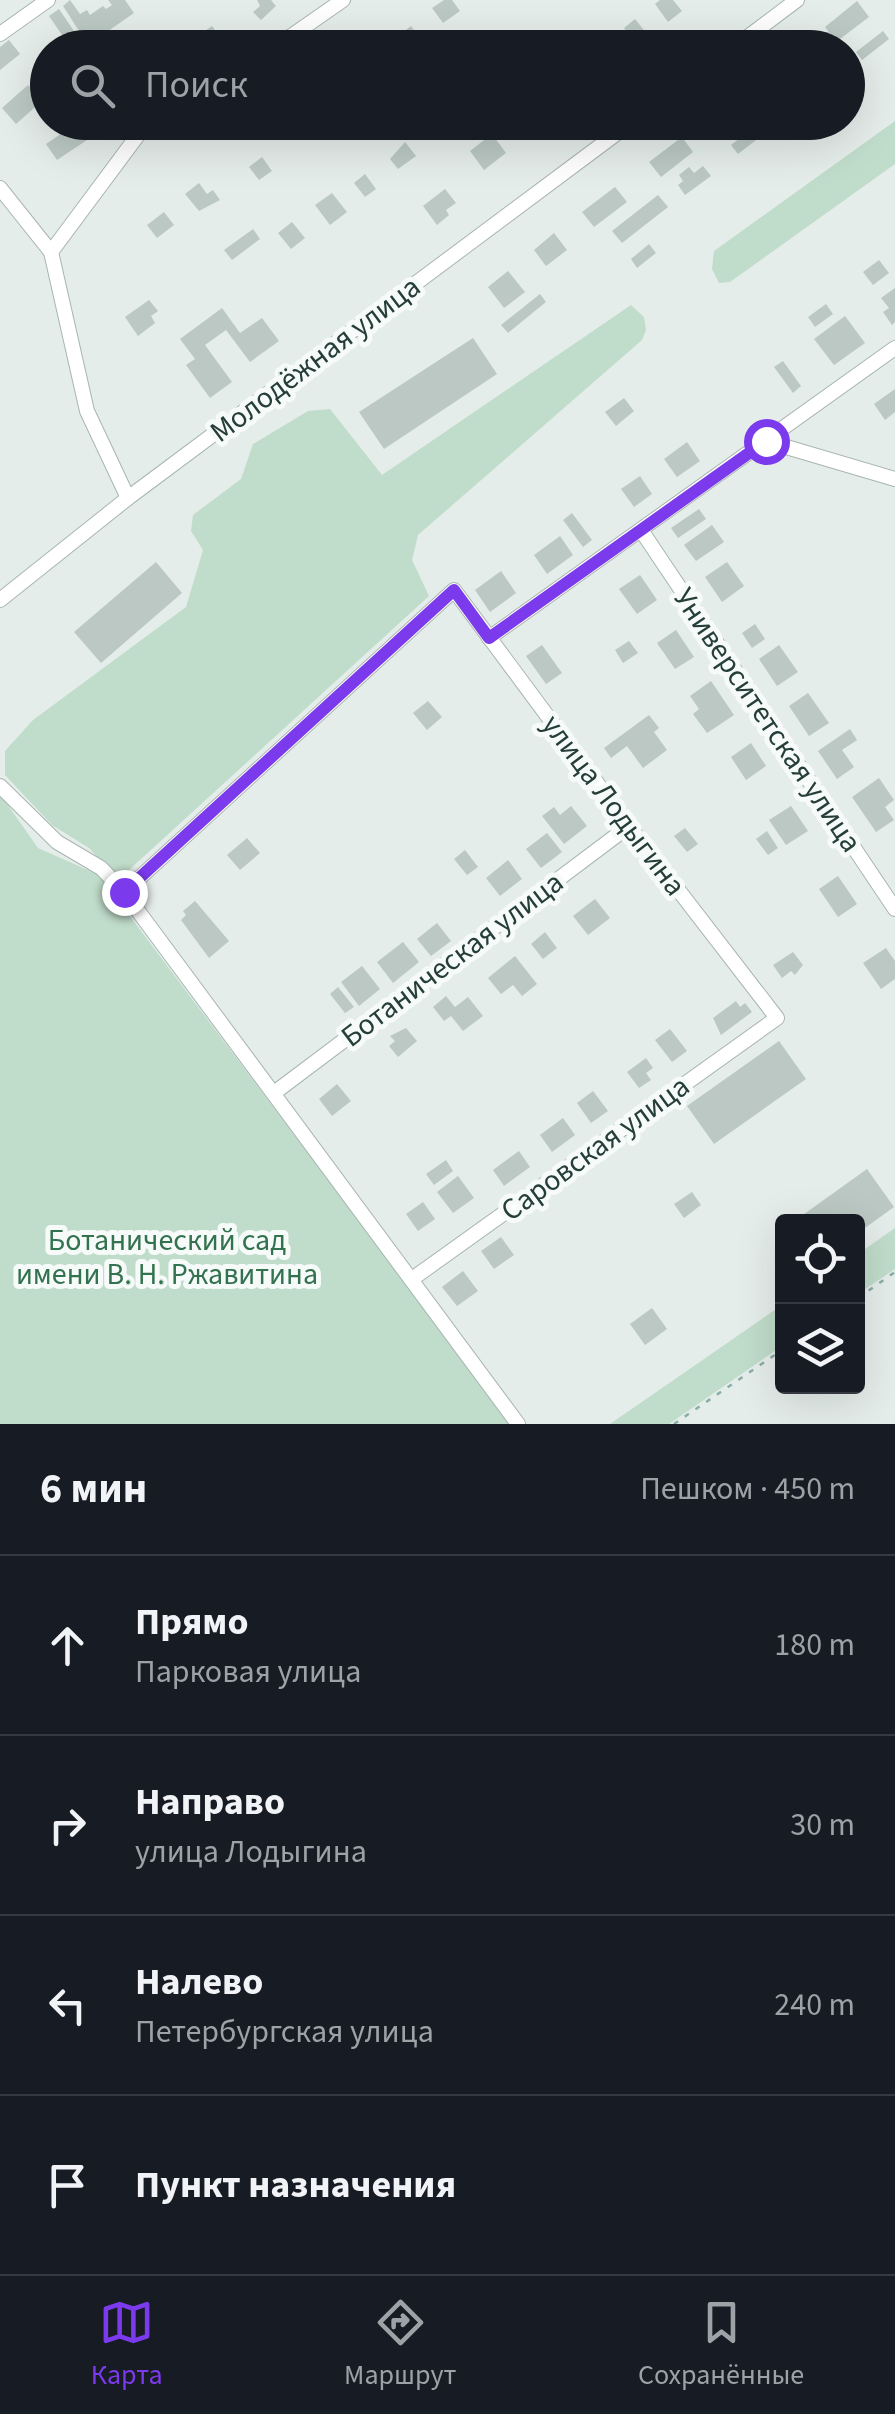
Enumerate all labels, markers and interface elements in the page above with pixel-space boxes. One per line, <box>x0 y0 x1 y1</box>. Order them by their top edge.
search box <box>30 30 865 140</box>
icon: search <box>65 58 120 113</box>
text: Поиск <box>145 58 248 112</box>
street label: Молодёжная улица <box>201 266 430 453</box>
route start <box>744 419 790 465</box>
street label: Университетская улица <box>663 580 872 861</box>
street label: улица Лодыгина <box>531 706 696 905</box>
street label: Ботаническая улица <box>332 861 573 1057</box>
route end <box>102 870 148 916</box>
street label: Саровская улица <box>492 1065 698 1232</box>
map controls <box>775 1214 865 1394</box>
button: locate <box>775 1214 865 1304</box>
park label: Ботанический сад имени В. Н. Ржавитина <box>16 1219 318 1296</box>
button: layers <box>775 1304 865 1394</box>
text: 6 мин <box>40 1459 147 1519</box>
text: Пешком · 450 m <box>640 1466 855 1512</box>
text: Прямо <box>135 1595 249 1649</box>
icon: ahead <box>40 1618 95 1673</box>
text: 180 m <box>774 1622 855 1668</box>
text: Парковая улица <box>135 1649 361 1695</box>
text: Направо <box>135 1775 285 1829</box>
icon: right <box>40 1798 95 1853</box>
text: 30 m <box>790 1802 855 1848</box>
text: улица Лодыгина <box>135 1829 367 1875</box>
text: Налево <box>135 1955 263 2009</box>
icon: left <box>40 1978 95 2033</box>
text: 240 m <box>774 1982 855 2028</box>
text: Петербургская улица <box>135 2009 434 2055</box>
icon: arrive <box>40 2158 95 2213</box>
text: Пункт назначения <box>135 2158 456 2212</box>
tab: Карта <box>91 2295 163 2395</box>
tab: Маршрут <box>344 2295 456 2395</box>
tab: Сохранённые <box>638 2295 804 2395</box>

